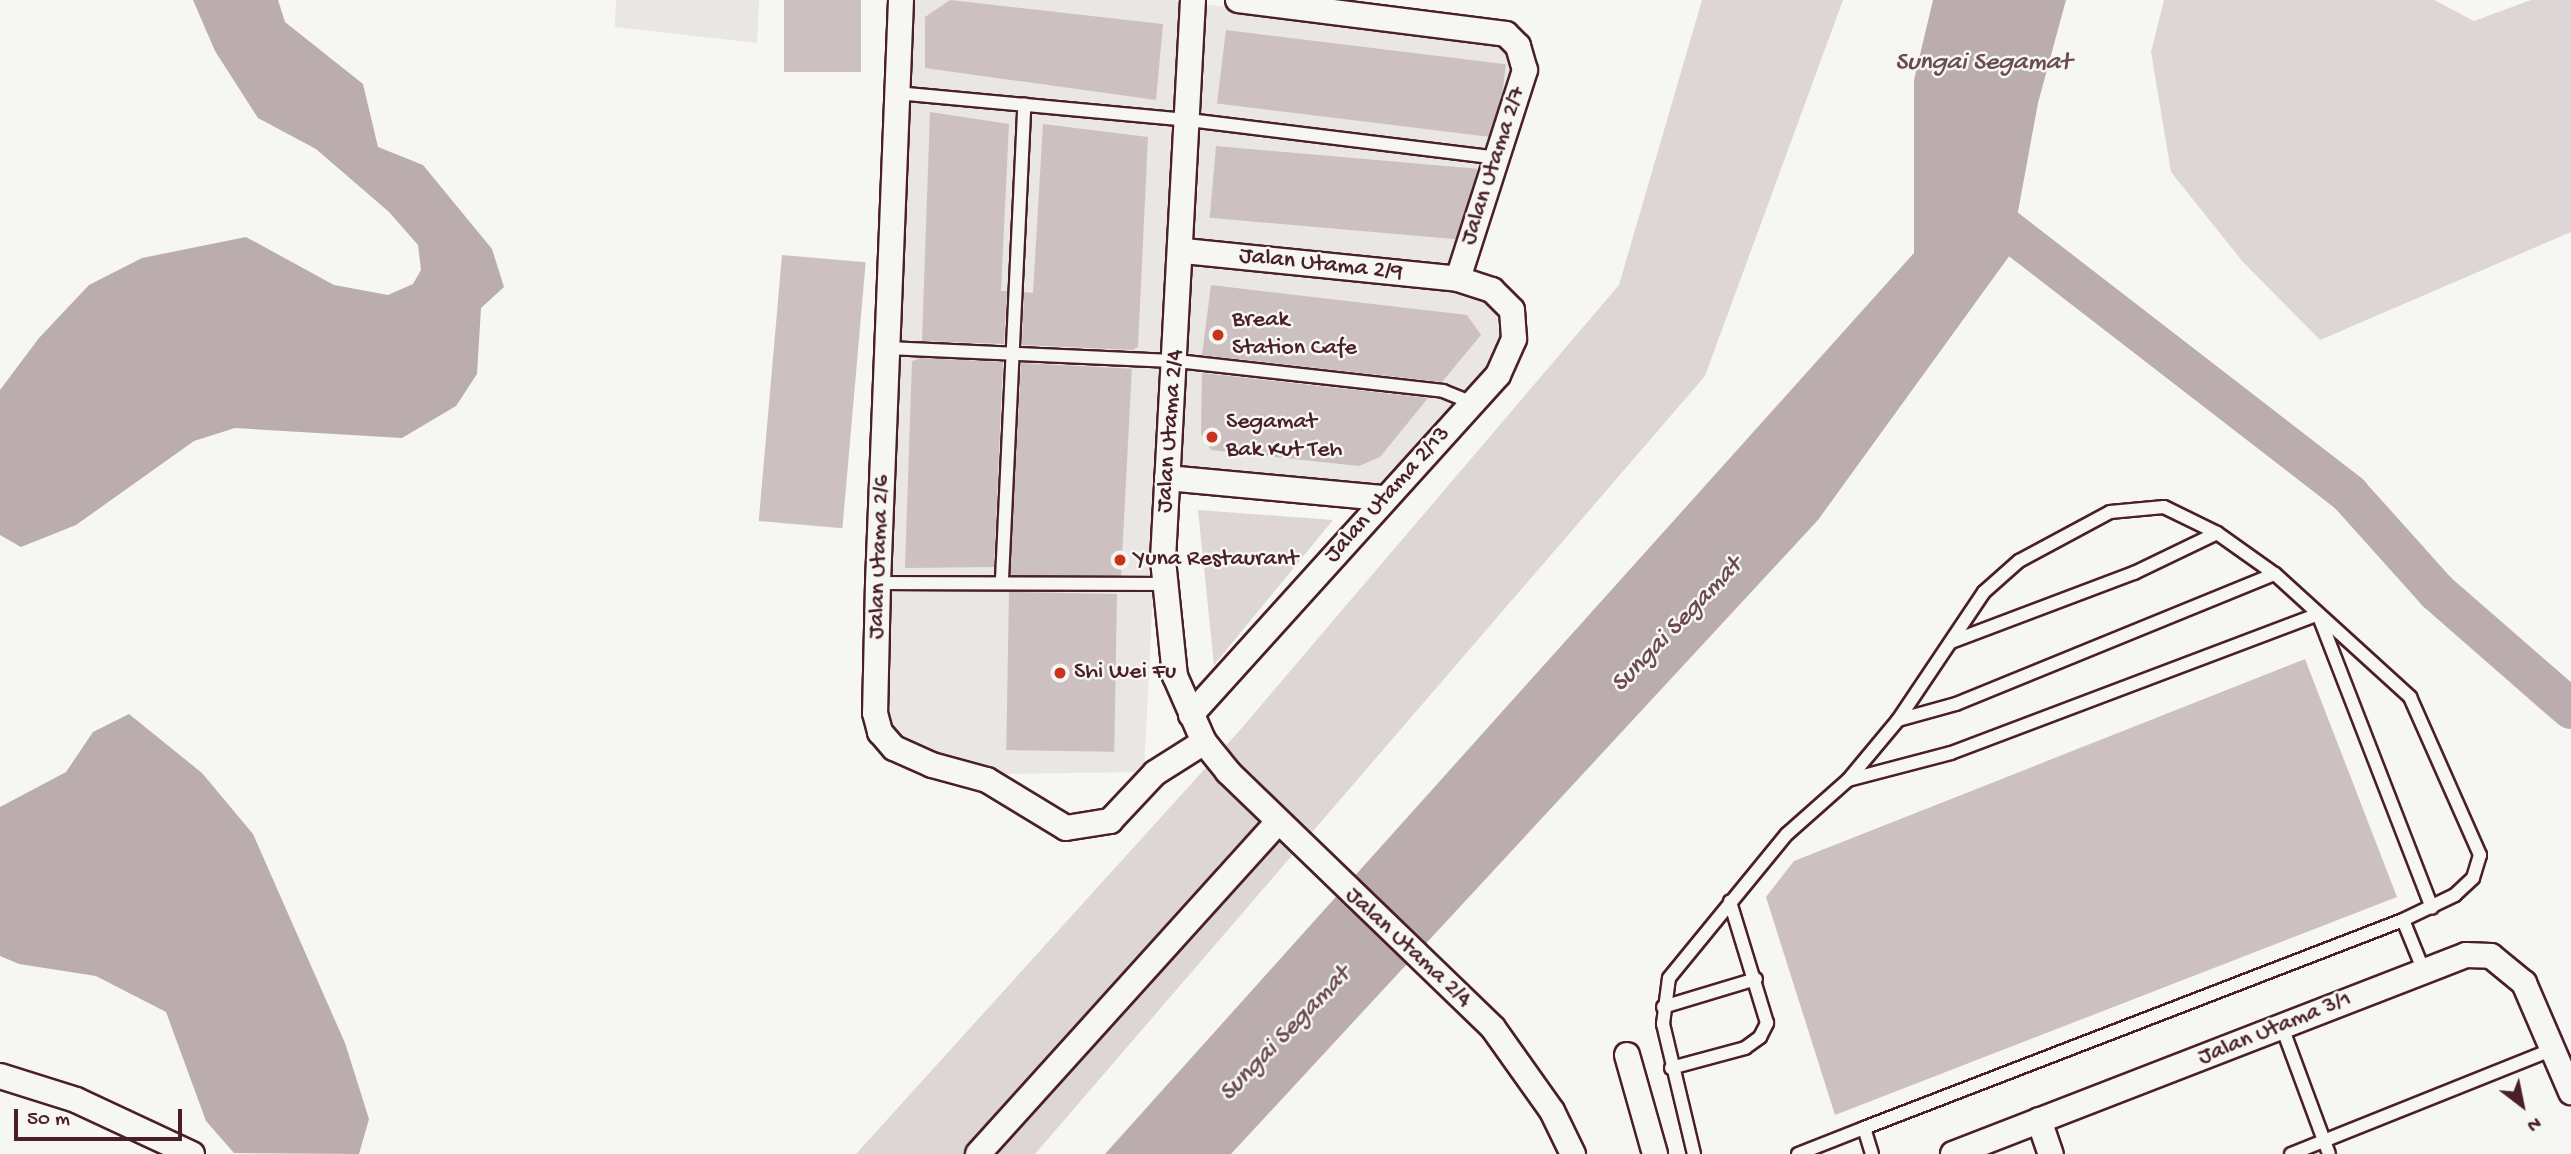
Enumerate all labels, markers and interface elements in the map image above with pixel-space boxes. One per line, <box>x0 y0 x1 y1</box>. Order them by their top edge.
water label: Sungai Segamat <box>1895 48 2071 80</box>
street label: Jalan Utama 2/7 <box>1455 83 1533 249</box>
street label: Jalan Utama 2/9 <box>1238 242 1404 288</box>
place label: Break Station Cafe <box>1232 307 1357 363</box>
marker: Break Station Cafe <box>1210 327 1226 343</box>
street label: Jalan Utama 2/4 <box>1151 348 1191 514</box>
place label: Segamat Bak Kut Teh <box>1226 409 1342 465</box>
street label: Jalan Utama 2/13 <box>1319 421 1457 569</box>
marker: Segamat Bak Kut Teh <box>1204 429 1220 445</box>
street label: Jalan Utama 2/6 <box>863 474 897 640</box>
place label: Yuna Restaurant <box>1134 546 1298 574</box>
marker: Yuna Restaurant <box>1112 552 1128 568</box>
water label: Sungai Segamat <box>1606 552 1750 700</box>
place label: Shi Wei Fu <box>1074 659 1176 687</box>
marker: Shi Wei Fu <box>1052 665 1068 681</box>
street label: Jalan Utama 2/4 <box>1338 882 1478 1014</box>
water label: Sungai Segamat <box>1214 961 1358 1109</box>
street label: Jalan Utama 3/1 <box>2194 985 2356 1073</box>
north arrow <box>2487 1070 2557 1140</box>
scale bar <box>18 1094 186 1138</box>
text: 50 m <box>27 1108 70 1133</box>
text: N <box>2522 1110 2545 1136</box>

